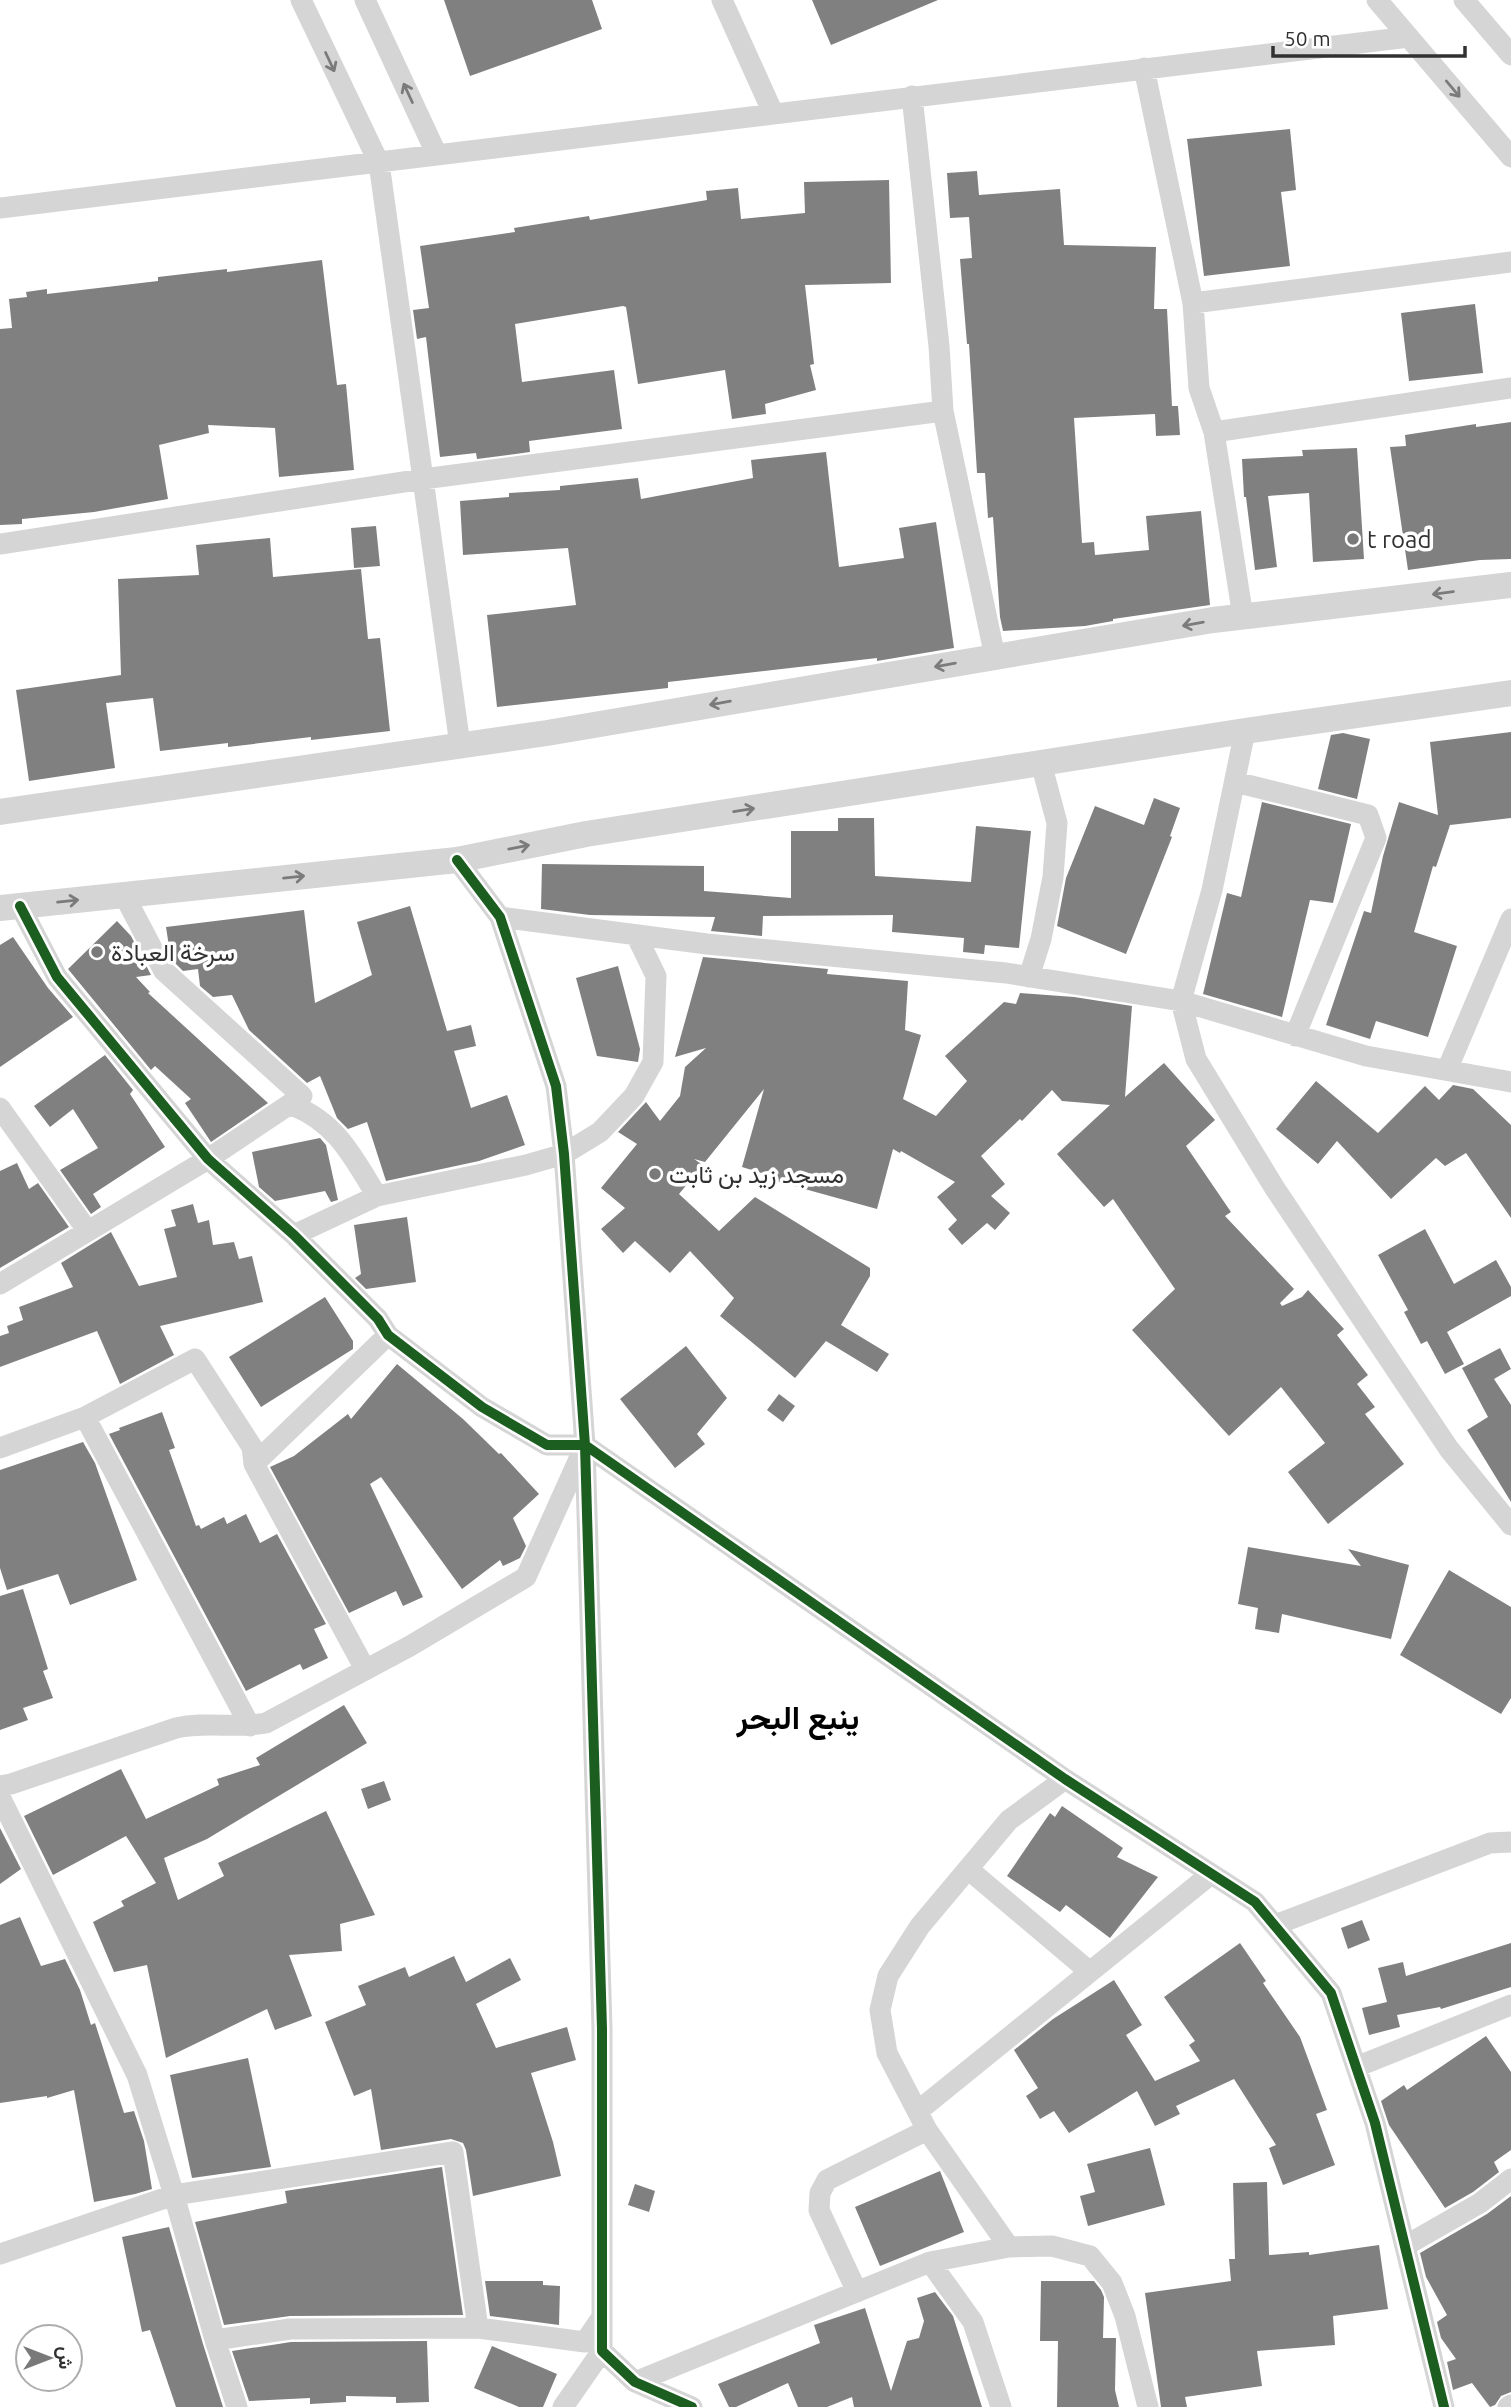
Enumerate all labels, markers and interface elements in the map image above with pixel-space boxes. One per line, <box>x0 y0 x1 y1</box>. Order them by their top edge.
scale bar <box>1273 14 1466 58</box>
text: 50 m <box>1284 26 1331 50</box>
one-way arrow <box>324 51 338 72</box>
one-way arrow <box>1445 80 1461 98</box>
one-way arrow <box>401 83 415 104</box>
place label: t road <box>1367 526 1431 553</box>
marker: t road <box>1345 531 1361 547</box>
one-way arrow <box>1432 587 1455 600</box>
one-way arrow <box>1182 618 1205 631</box>
one-way arrow <box>934 659 956 672</box>
one-way arrow <box>709 697 732 710</box>
one-way arrow <box>732 803 755 816</box>
one-way arrow <box>507 840 530 854</box>
one-way arrow <box>282 870 305 883</box>
one-way arrow <box>56 894 79 907</box>
place label: سرخة العبادة <box>111 939 235 968</box>
marker: سرخة العبادة <box>89 944 105 960</box>
place label: مسجد زيد بن ثابت <box>669 1161 844 1190</box>
marker: مسجد زيد بن ثابت <box>647 1166 663 1182</box>
district label: ينبع البحر <box>736 1699 859 1740</box>
north arrow <box>14 2323 84 2393</box>
text: ش <box>54 2347 77 2370</box>

